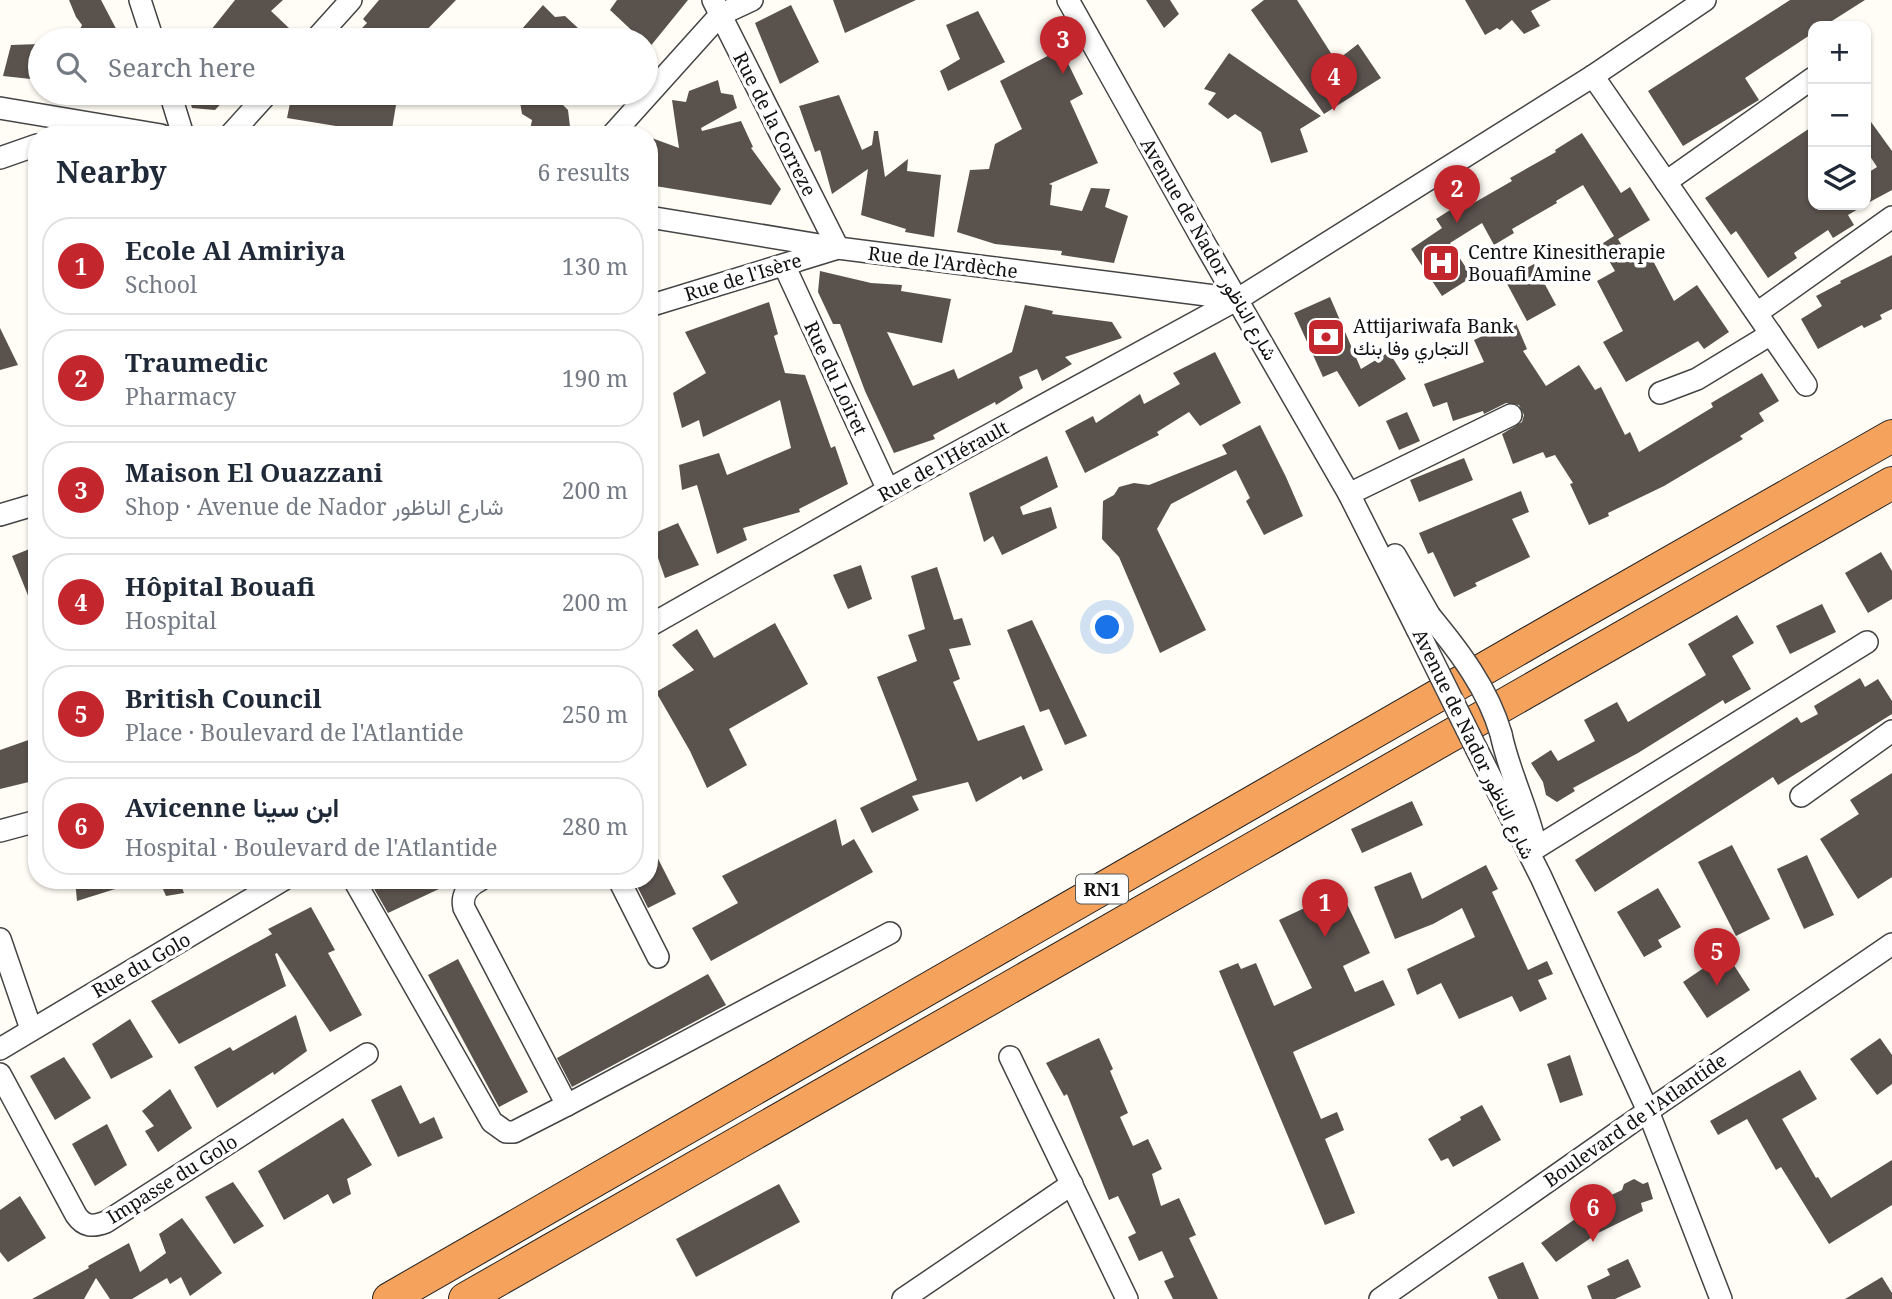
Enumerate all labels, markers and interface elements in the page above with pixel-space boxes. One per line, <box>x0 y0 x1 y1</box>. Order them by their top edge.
pin: 3 <box>1040 16 1086 74</box>
map controls <box>1808 21 1871 210</box>
button: + <box>1808 21 1871 84</box>
search box <box>28 28 658 105</box>
street label: Rue de la Correze <box>727 47 823 201</box>
icon: search <box>52 48 90 86</box>
text: Search here <box>108 49 256 85</box>
pin: 4 <box>1311 53 1357 111</box>
button: − <box>1808 84 1871 147</box>
street label: Avenue de Nador شارع الناظور <box>1134 133 1284 365</box>
button: layers <box>1808 147 1871 210</box>
text: Nearby <box>56 151 167 192</box>
text: 6 results <box>537 156 630 188</box>
pin: 2 <box>1434 165 1480 223</box>
text: Ecole Al Amiriya <box>125 232 346 268</box>
place label: Centre Kinesitherapie Bouafi Amine <box>1468 239 1665 287</box>
street label: Rue de l'Ardèche <box>867 240 1019 284</box>
hospital icon: Centre Kinesitherapie Bouafi Amine <box>1420 242 1462 284</box>
street label: Rue de l'Isère <box>681 247 805 307</box>
text: 1 <box>75 250 88 282</box>
text: 130 m <box>562 250 628 282</box>
text: School <box>125 268 197 300</box>
place label: Attijariwafa Bank التجاري وفا بنك <box>1353 313 1514 364</box>
bank icon: Attijariwafa Bank التجاري وفا بنك <box>1305 316 1347 358</box>
street label: Rue du Loiret <box>798 317 874 440</box>
text: Traumedic <box>125 344 268 380</box>
text: 2 <box>75 362 88 394</box>
text: 190 m <box>562 362 628 394</box>
text: Pharmacy <box>125 380 236 412</box>
street label: Rue de l'Hérault <box>873 414 1013 508</box>
text: Maison El Ouazzani <box>125 454 383 490</box>
text: 3 <box>75 474 88 506</box>
text: 200 m <box>562 474 628 506</box>
text: Shop · Avenue de Nador شارع الناظور <box>125 490 504 522</box>
text: Hôpital Bouafi <box>125 568 315 604</box>
text: 4 <box>75 586 88 618</box>
text: 200 m <box>562 586 628 618</box>
text: Hospital <box>125 604 217 636</box>
your location <box>1090 610 1124 644</box>
street label: Avenue de Nador شارع الناظور <box>1407 625 1541 863</box>
text: British Council <box>125 680 322 716</box>
text: 5 <box>75 698 88 730</box>
text: 250 m <box>562 698 628 730</box>
text: Place · Boulevard de l'Atlantide <box>125 716 464 748</box>
text: Avicenne ابن سينا <box>125 789 339 825</box>
text: 6 <box>75 810 88 842</box>
text: 280 m <box>562 810 628 842</box>
text: Hospital · Boulevard de l'Atlantide <box>125 831 498 863</box>
road number: RN1 <box>1076 874 1128 904</box>
pin: 1 <box>1302 879 1348 937</box>
street label: Rue du Golo <box>87 926 195 1004</box>
pin: 5 <box>1694 928 1740 986</box>
street label: Boulevard de l'Atlantide <box>1538 1047 1732 1193</box>
street label: Impasse du Golo <box>102 1128 242 1230</box>
pin: 6 <box>1570 1184 1616 1242</box>

